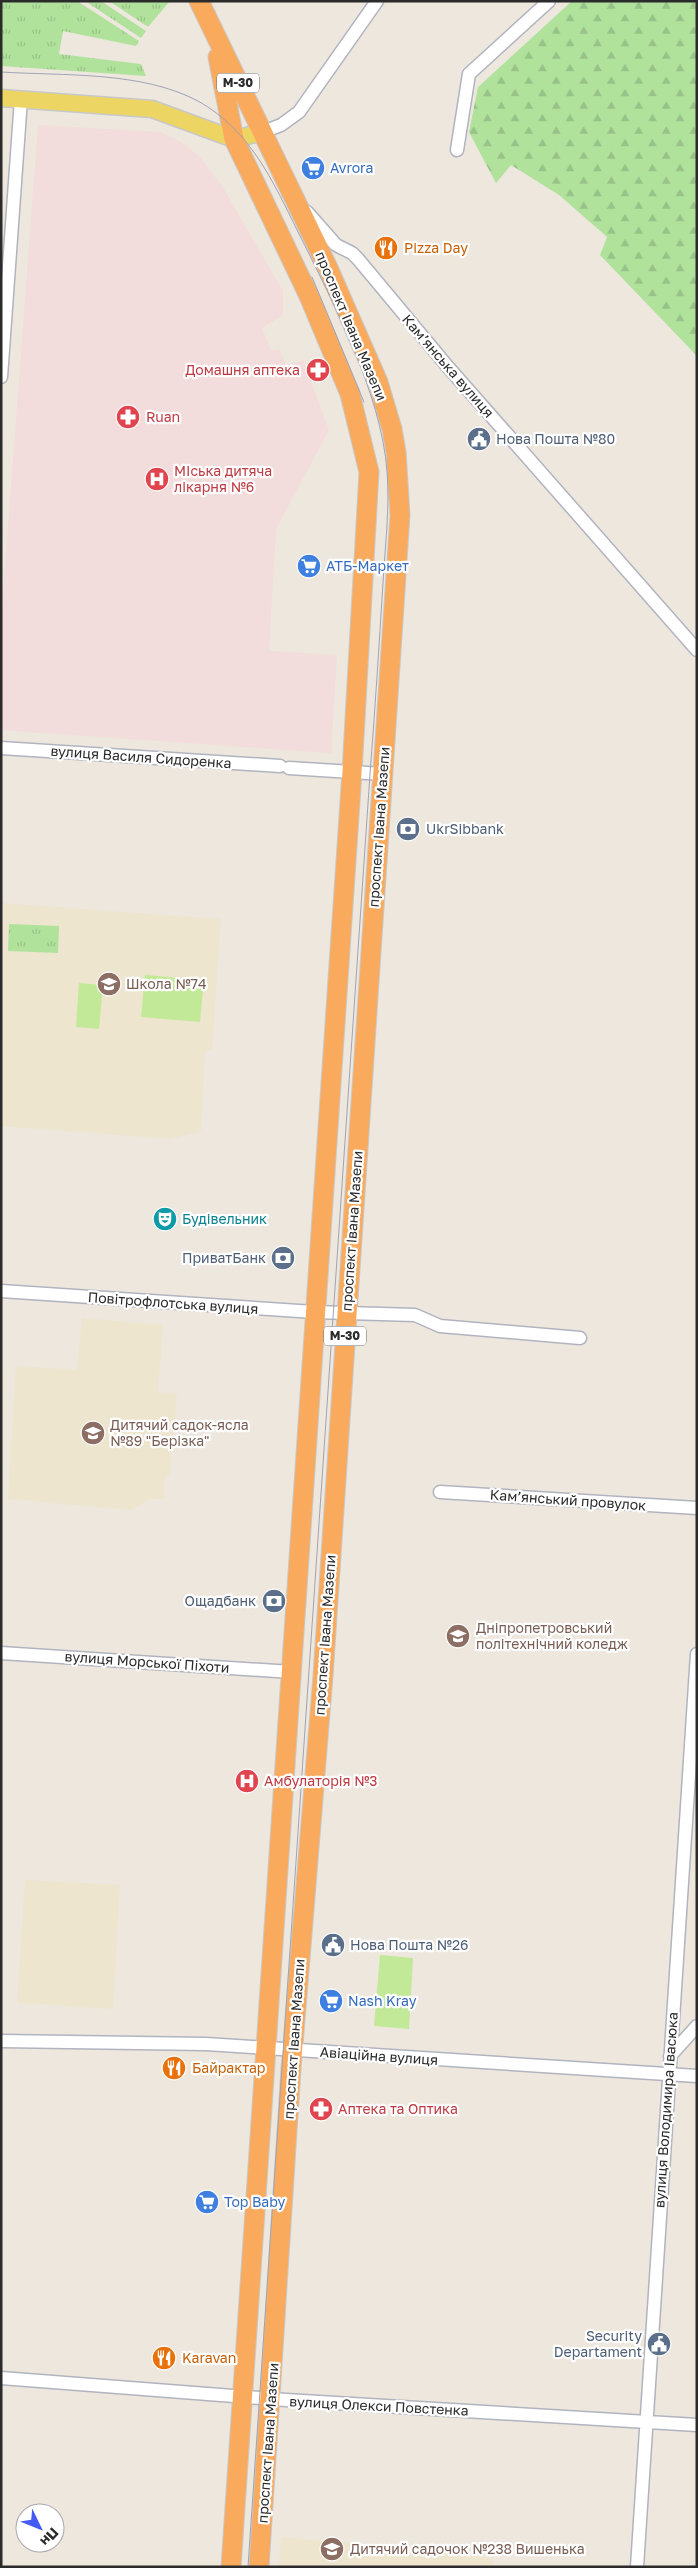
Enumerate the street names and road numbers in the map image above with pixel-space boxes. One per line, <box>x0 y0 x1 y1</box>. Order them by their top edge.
road number: М-30 <box>217 74 259 92</box>
street label: проспект Івана Мазепи <box>312 249 391 403</box>
street label: Камʼянська вулиця <box>399 311 498 421</box>
street label: вулиця Василя Сидоренка <box>50 742 232 771</box>
street label: проспект Івана Мазепи <box>364 746 393 908</box>
street label: проспект Івана Мазепи <box>337 1150 366 1312</box>
street label: Повітрофлотська вулиця <box>87 1288 259 1317</box>
road number: М-30 <box>324 1326 366 1345</box>
street label: Камʼянський провулок <box>489 1486 647 1513</box>
street label: проспект Івана Мазепи <box>310 1554 339 1716</box>
street label: вулиця Морської Піхоти <box>64 1647 230 1676</box>
street label: проспект Івана Мазепи <box>279 1958 308 2120</box>
street label: вулиця Володимира Івасюка <box>650 2011 681 2209</box>
street label: Авіаційна вулиця <box>319 2043 439 2068</box>
street label: проспект Івана Мазепи <box>253 2362 282 2524</box>
street label: вулиця Олекси Повстенка <box>289 2392 469 2419</box>

